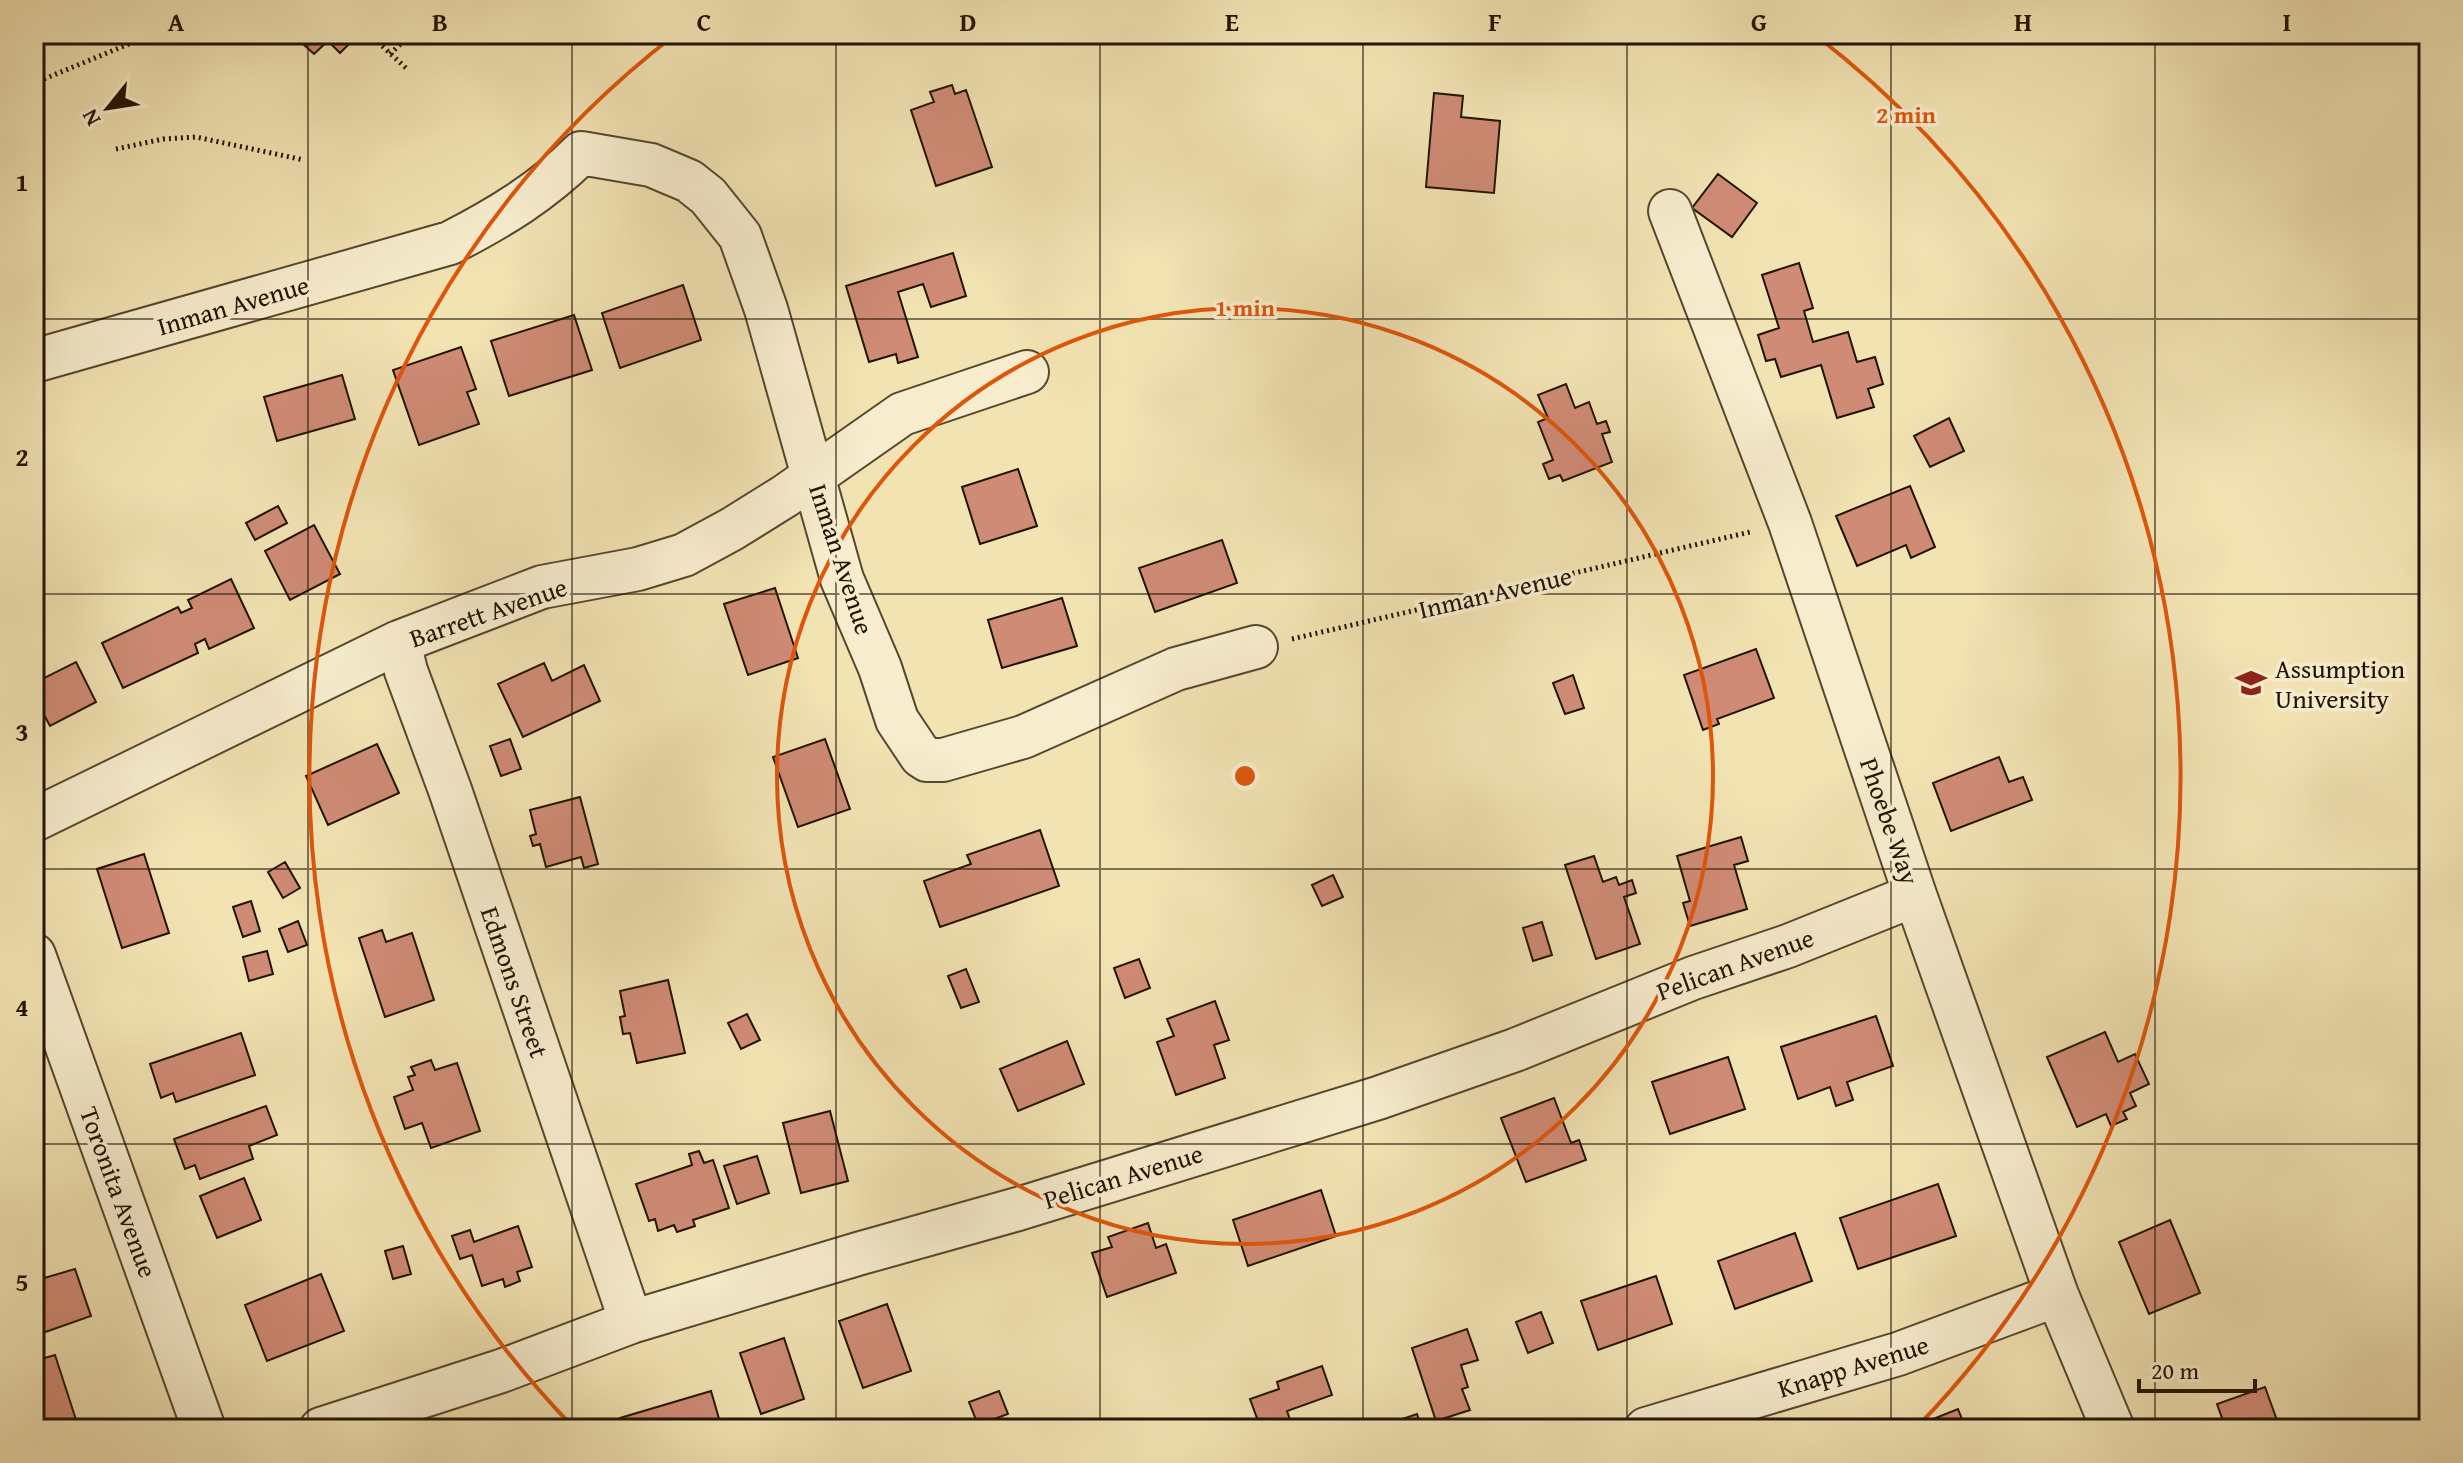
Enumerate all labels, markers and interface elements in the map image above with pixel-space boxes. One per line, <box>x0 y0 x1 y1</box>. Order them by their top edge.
text: A <box>168 2 185 41</box>
text: B <box>432 2 448 41</box>
text: C <box>697 2 711 41</box>
text: D <box>960 2 976 41</box>
text: E <box>1225 2 1239 41</box>
text: F <box>1488 2 1502 41</box>
text: G <box>1751 2 1767 41</box>
text: H <box>2014 2 2032 41</box>
text: I <box>2283 2 2291 41</box>
north arrow <box>68 68 148 148</box>
text: 2 min <box>1876 97 1936 132</box>
text: N <box>73 103 108 132</box>
text: 1 <box>15 162 29 201</box>
street label: Inman Avenue <box>152 265 314 345</box>
text: 1 min <box>1215 290 1275 325</box>
text: 2 <box>15 437 29 476</box>
street label: Inman Avenue <box>799 479 885 639</box>
street label: Inman Avenue <box>1414 555 1576 629</box>
street label: Barrett Avenue <box>404 567 572 657</box>
place label: Assumption University <box>2275 649 2405 718</box>
school or university icon: Assumption University <box>2234 666 2268 700</box>
text: 3 <box>15 712 29 751</box>
street label: Phoebe Way <box>1850 752 1930 890</box>
centre of rings <box>1231 762 1259 790</box>
street label: Edmons Street <box>471 901 559 1063</box>
street label: Pelican Avenue <box>1651 917 1819 1011</box>
text: 4 <box>15 987 29 1026</box>
street label: Toronita Avenue <box>70 1101 168 1283</box>
street label: Pelican Avenue <box>1038 1133 1208 1219</box>
text: 5 <box>15 1262 29 1301</box>
street label: Knapp Avenue <box>1773 1325 1933 1407</box>
scale bar <box>2139 1343 2255 1393</box>
text: 20 m <box>2151 1353 2199 1388</box>

